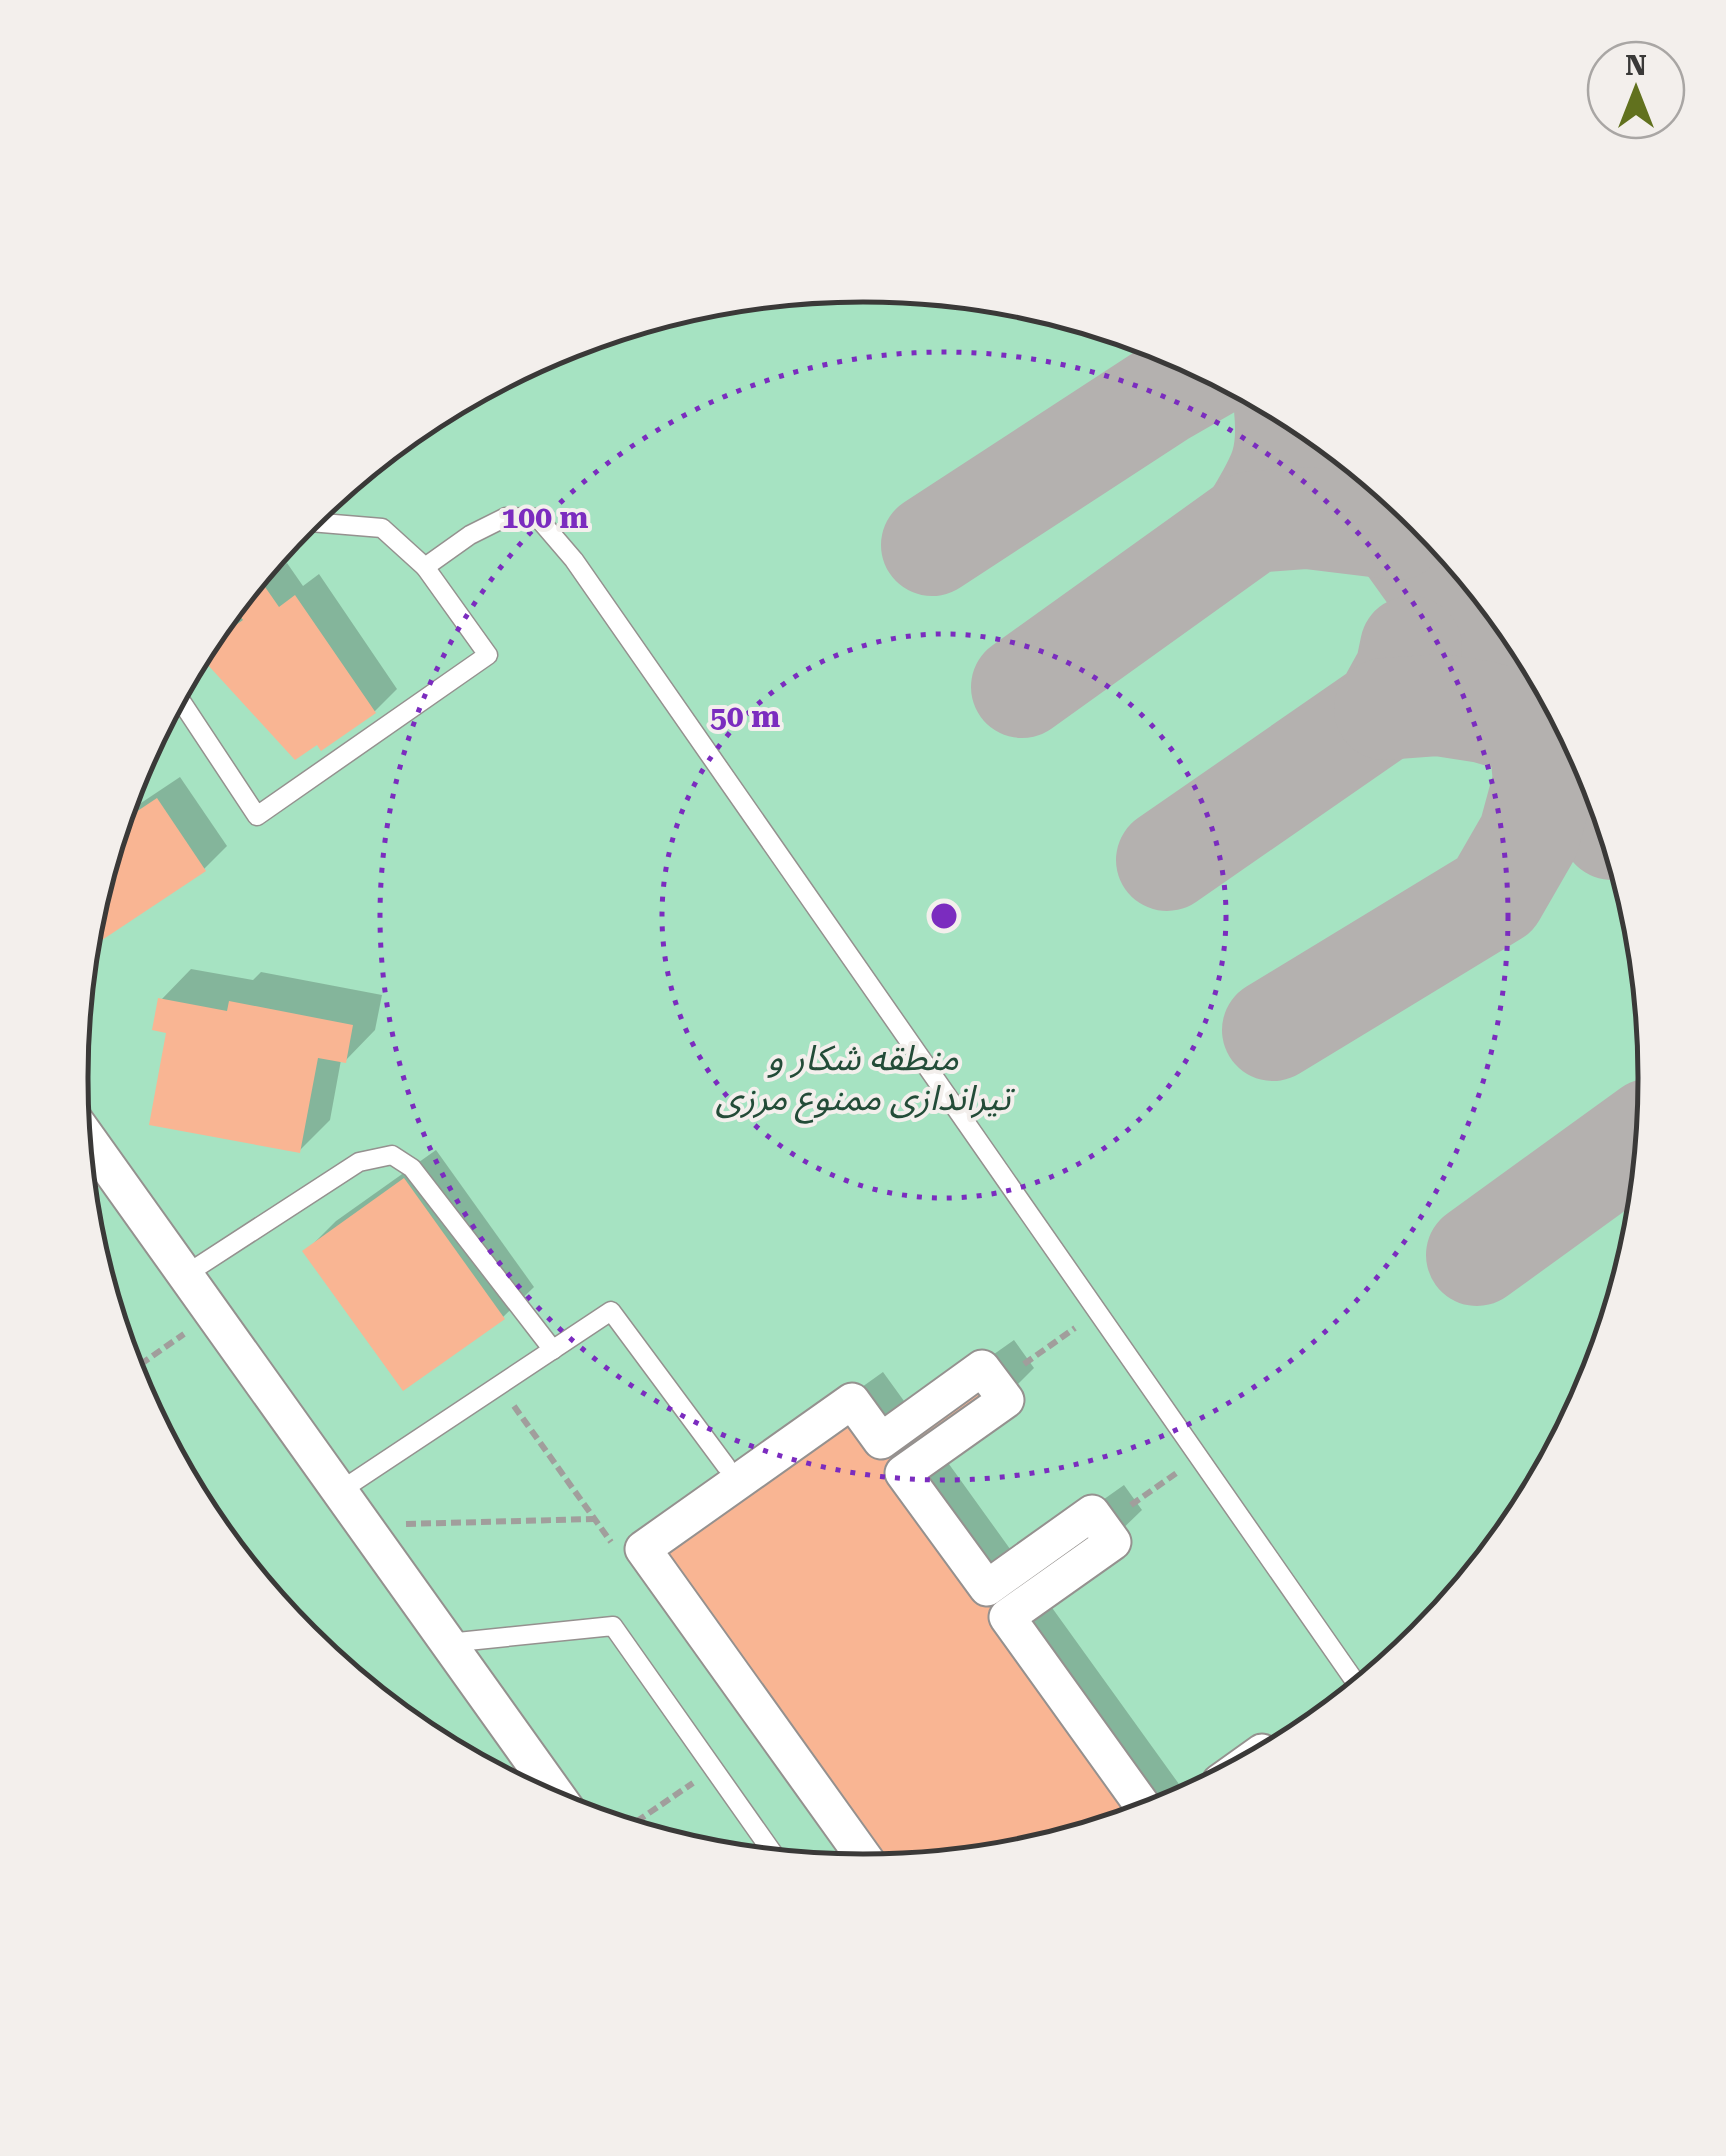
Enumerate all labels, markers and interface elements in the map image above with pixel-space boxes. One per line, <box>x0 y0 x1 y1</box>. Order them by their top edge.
north arrow <box>1586 40 1686 140</box>
text: N <box>1625 49 1647 82</box>
text: 100 m <box>502 500 589 535</box>
text: 50 m <box>710 699 780 734</box>
centre of rings <box>926 898 962 934</box>
park label: منطقه شکار و تیراندازی ممنوع مرزی <box>716 1038 1015 1124</box>

